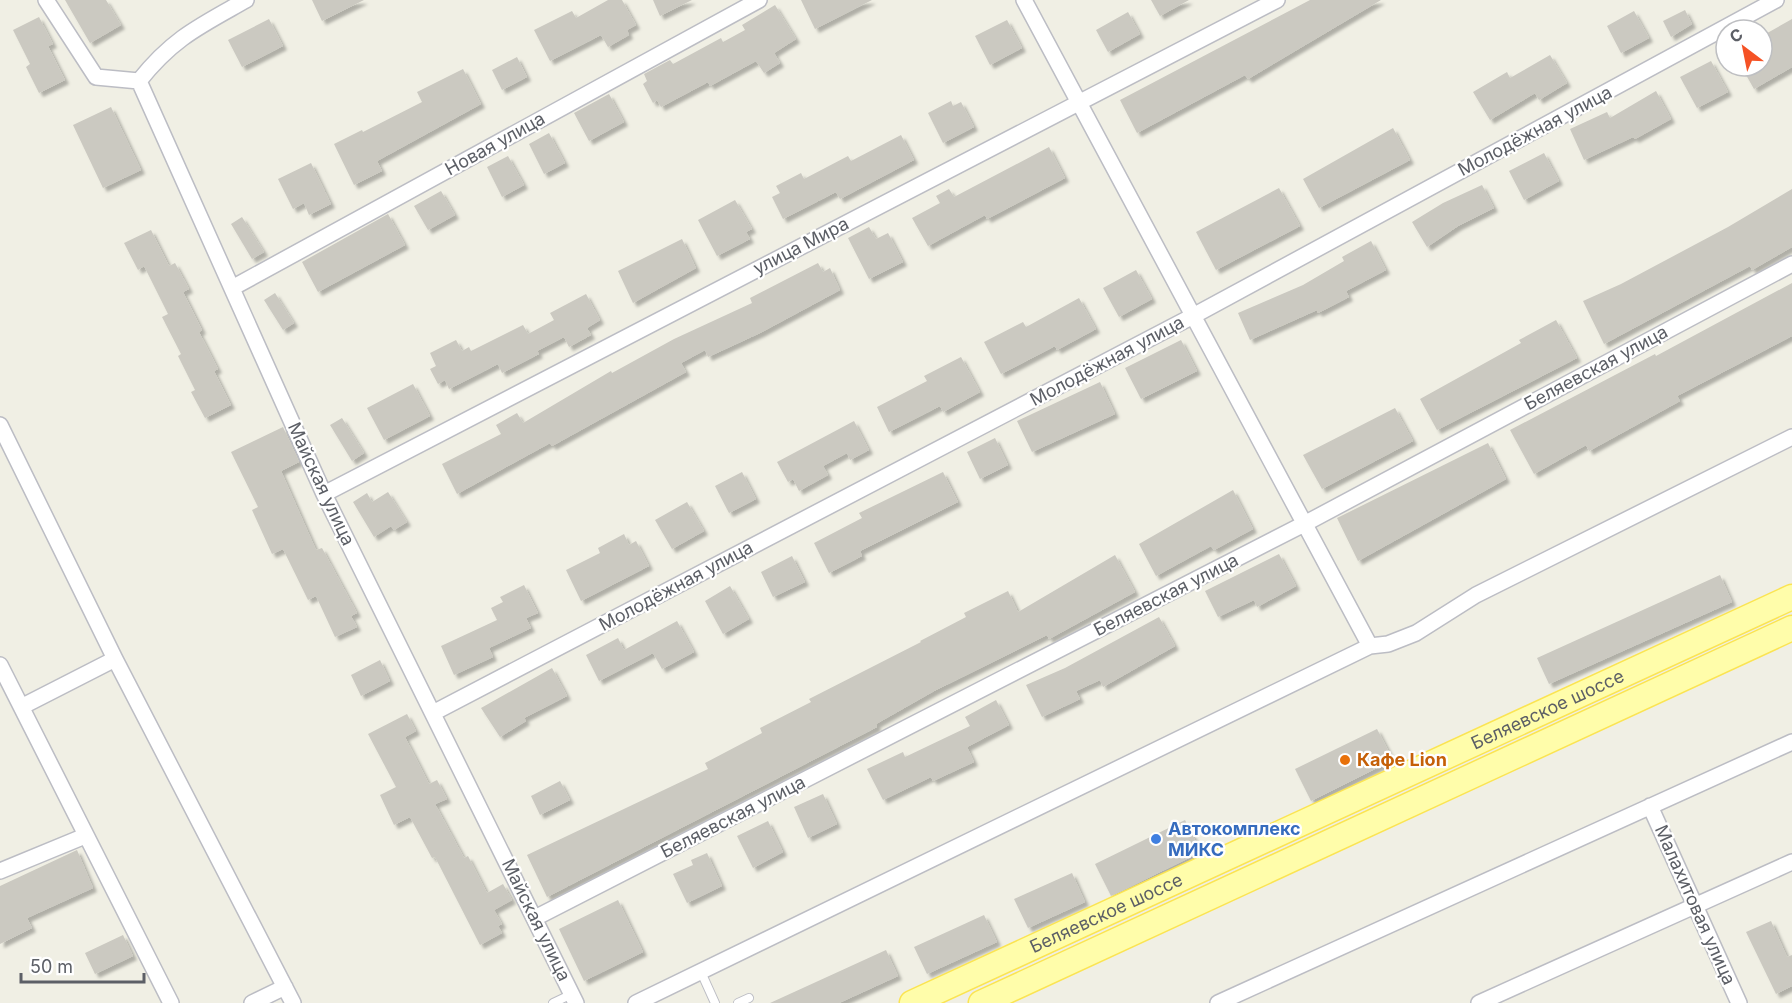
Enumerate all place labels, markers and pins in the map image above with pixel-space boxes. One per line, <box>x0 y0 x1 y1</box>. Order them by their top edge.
place label: Кафе Lion <box>1357 749 1447 770</box>
marker: Кафе Lion <box>1338 753 1352 767</box>
place label: Автокомплекс МИКС <box>1168 818 1301 860</box>
marker: Автокомплекс МИКС <box>1149 832 1163 846</box>

